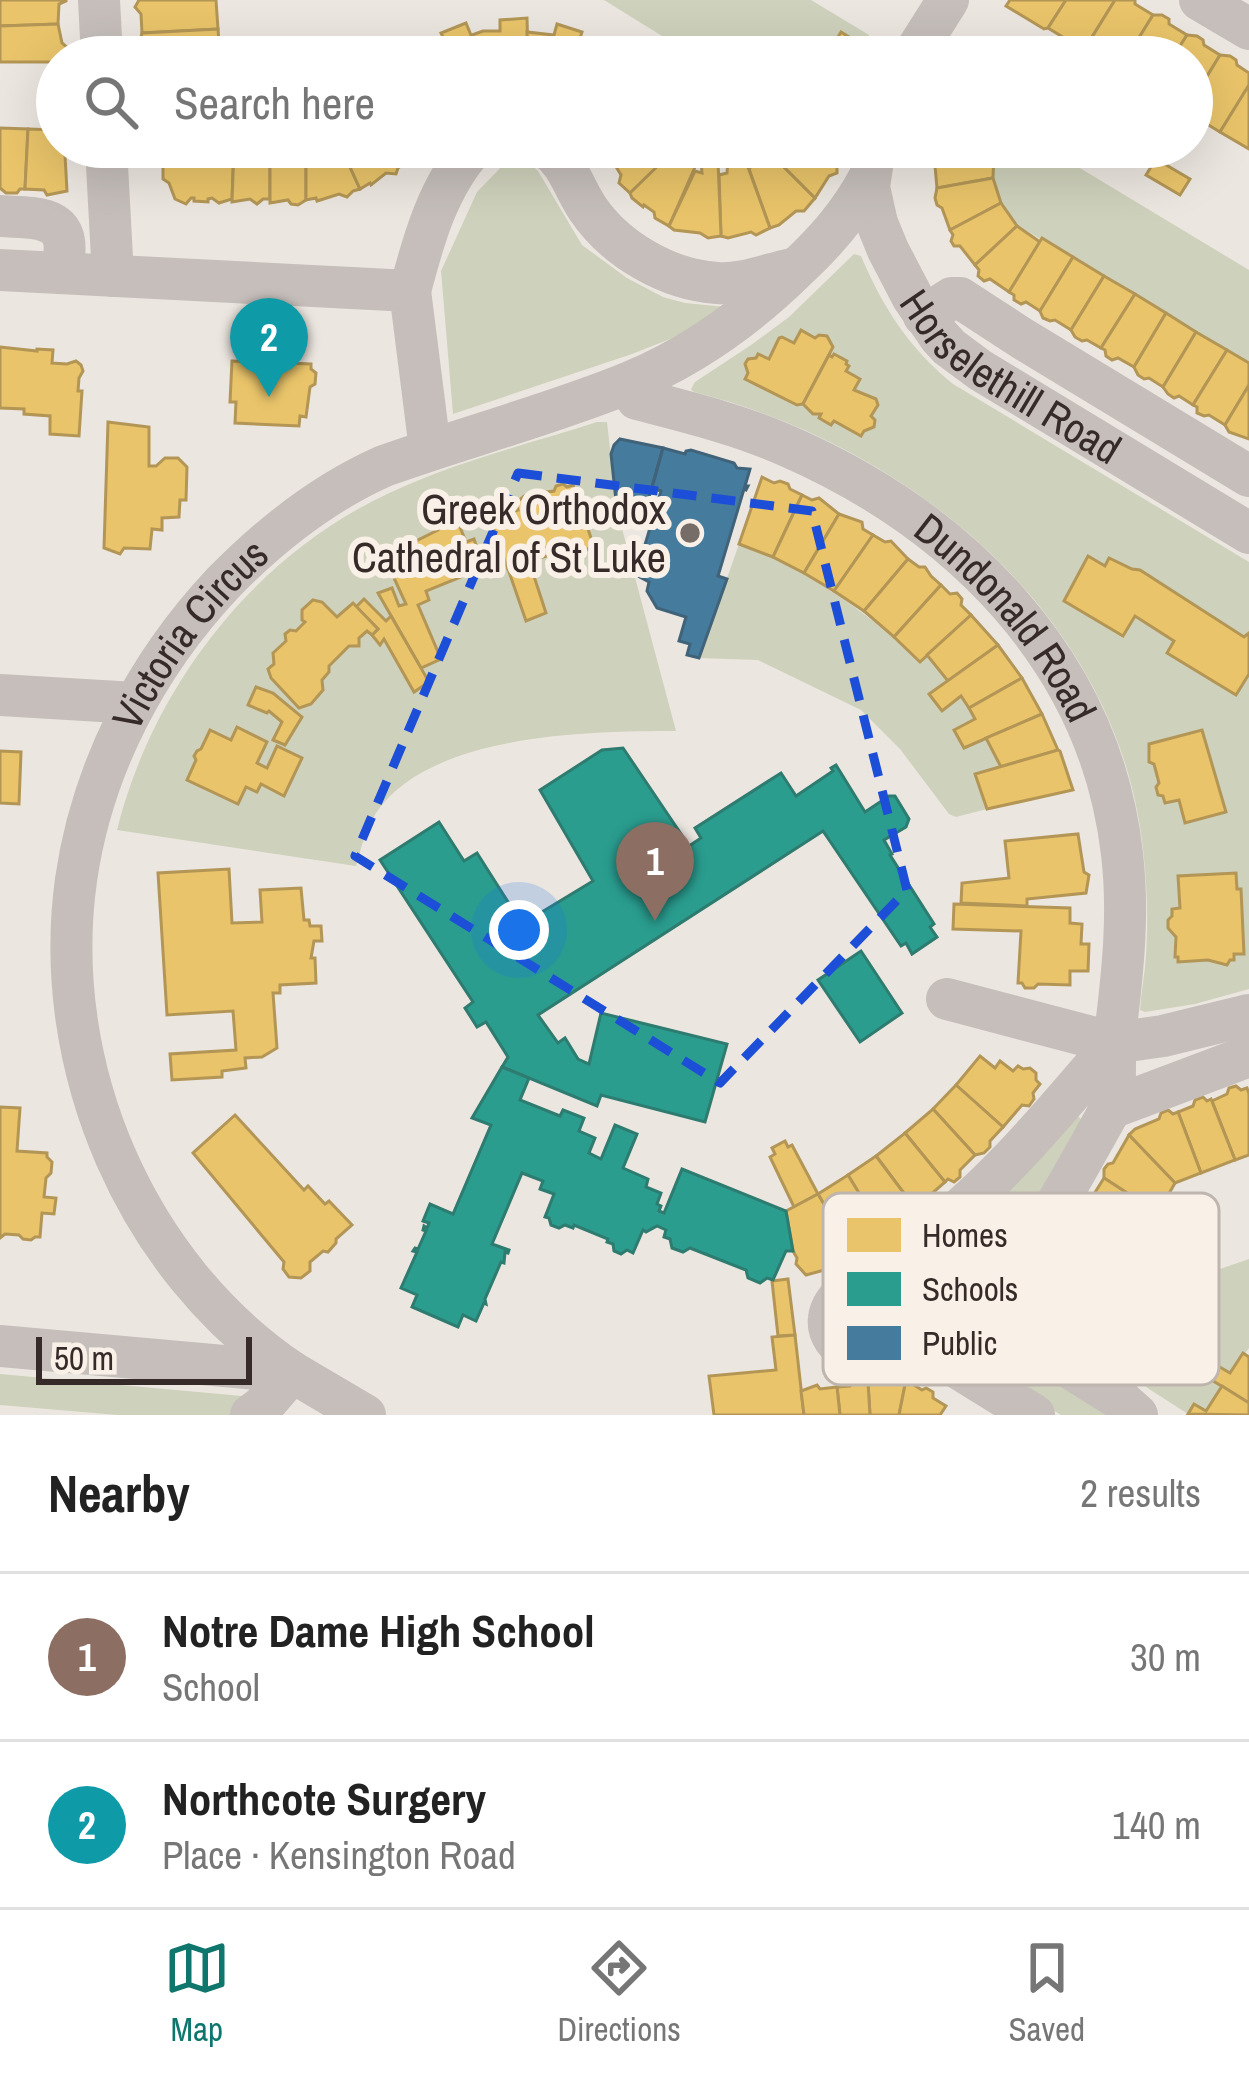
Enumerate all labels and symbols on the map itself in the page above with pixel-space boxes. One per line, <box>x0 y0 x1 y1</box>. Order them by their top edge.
street label: Horselethill Road <box>887 278 1131 477</box>
pin: 2 <box>230 298 308 397</box>
place label: Greek Orthodox Cathedral of St Luke <box>352 481 666 585</box>
street label: Dundonald Road <box>903 500 1110 731</box>
marker: Greek Orthodox Cathedral of St Luke <box>677 520 703 546</box>
street label: Victoria Circus <box>99 526 280 739</box>
pin: 1 <box>616 822 694 921</box>
your location <box>489 900 549 960</box>
legend <box>823 1193 1219 1385</box>
text: Homes <box>922 1213 1008 1257</box>
text: Schools <box>922 1267 1018 1311</box>
text: Public <box>922 1321 997 1365</box>
scale bar <box>36 1331 252 1384</box>

